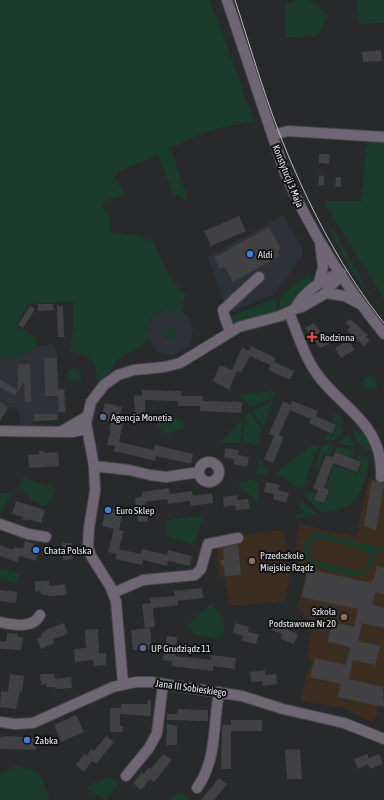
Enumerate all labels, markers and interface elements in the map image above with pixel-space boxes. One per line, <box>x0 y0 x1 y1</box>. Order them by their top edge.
street label: Konstytucji 3 Maja <box>270 143 306 209</box>
marker: Aldi <box>245 249 255 259</box>
place label: Aldi <box>258 249 273 260</box>
marker: Rodzinna <box>307 332 317 342</box>
place label: Rodzinna <box>320 332 355 343</box>
marker: Agencja Monetia <box>98 412 108 422</box>
place label: Agencja Monetia <box>111 412 172 423</box>
marker: Euro Sklep <box>103 505 113 515</box>
place label: Euro Sklep <box>116 505 155 516</box>
marker: Chata Polska <box>31 545 41 555</box>
place label: Chata Polska <box>44 545 92 556</box>
place label: Przedszkole Miejskie Rządz <box>260 550 314 573</box>
marker: Przedszkole Miejskie Rządz <box>247 556 257 566</box>
place label: Szkoła Podstawowa Nr 20 <box>269 606 336 629</box>
marker: Szkoła Podstawowa Nr 20 <box>339 612 349 622</box>
marker: UP Grudziądz 11 <box>138 643 148 653</box>
place label: UP Grudziądz 11 <box>151 643 211 654</box>
street label: Jana III Sobieskiego <box>155 678 227 698</box>
marker: Żabka <box>22 735 32 745</box>
place label: Żabka <box>35 735 58 746</box>

